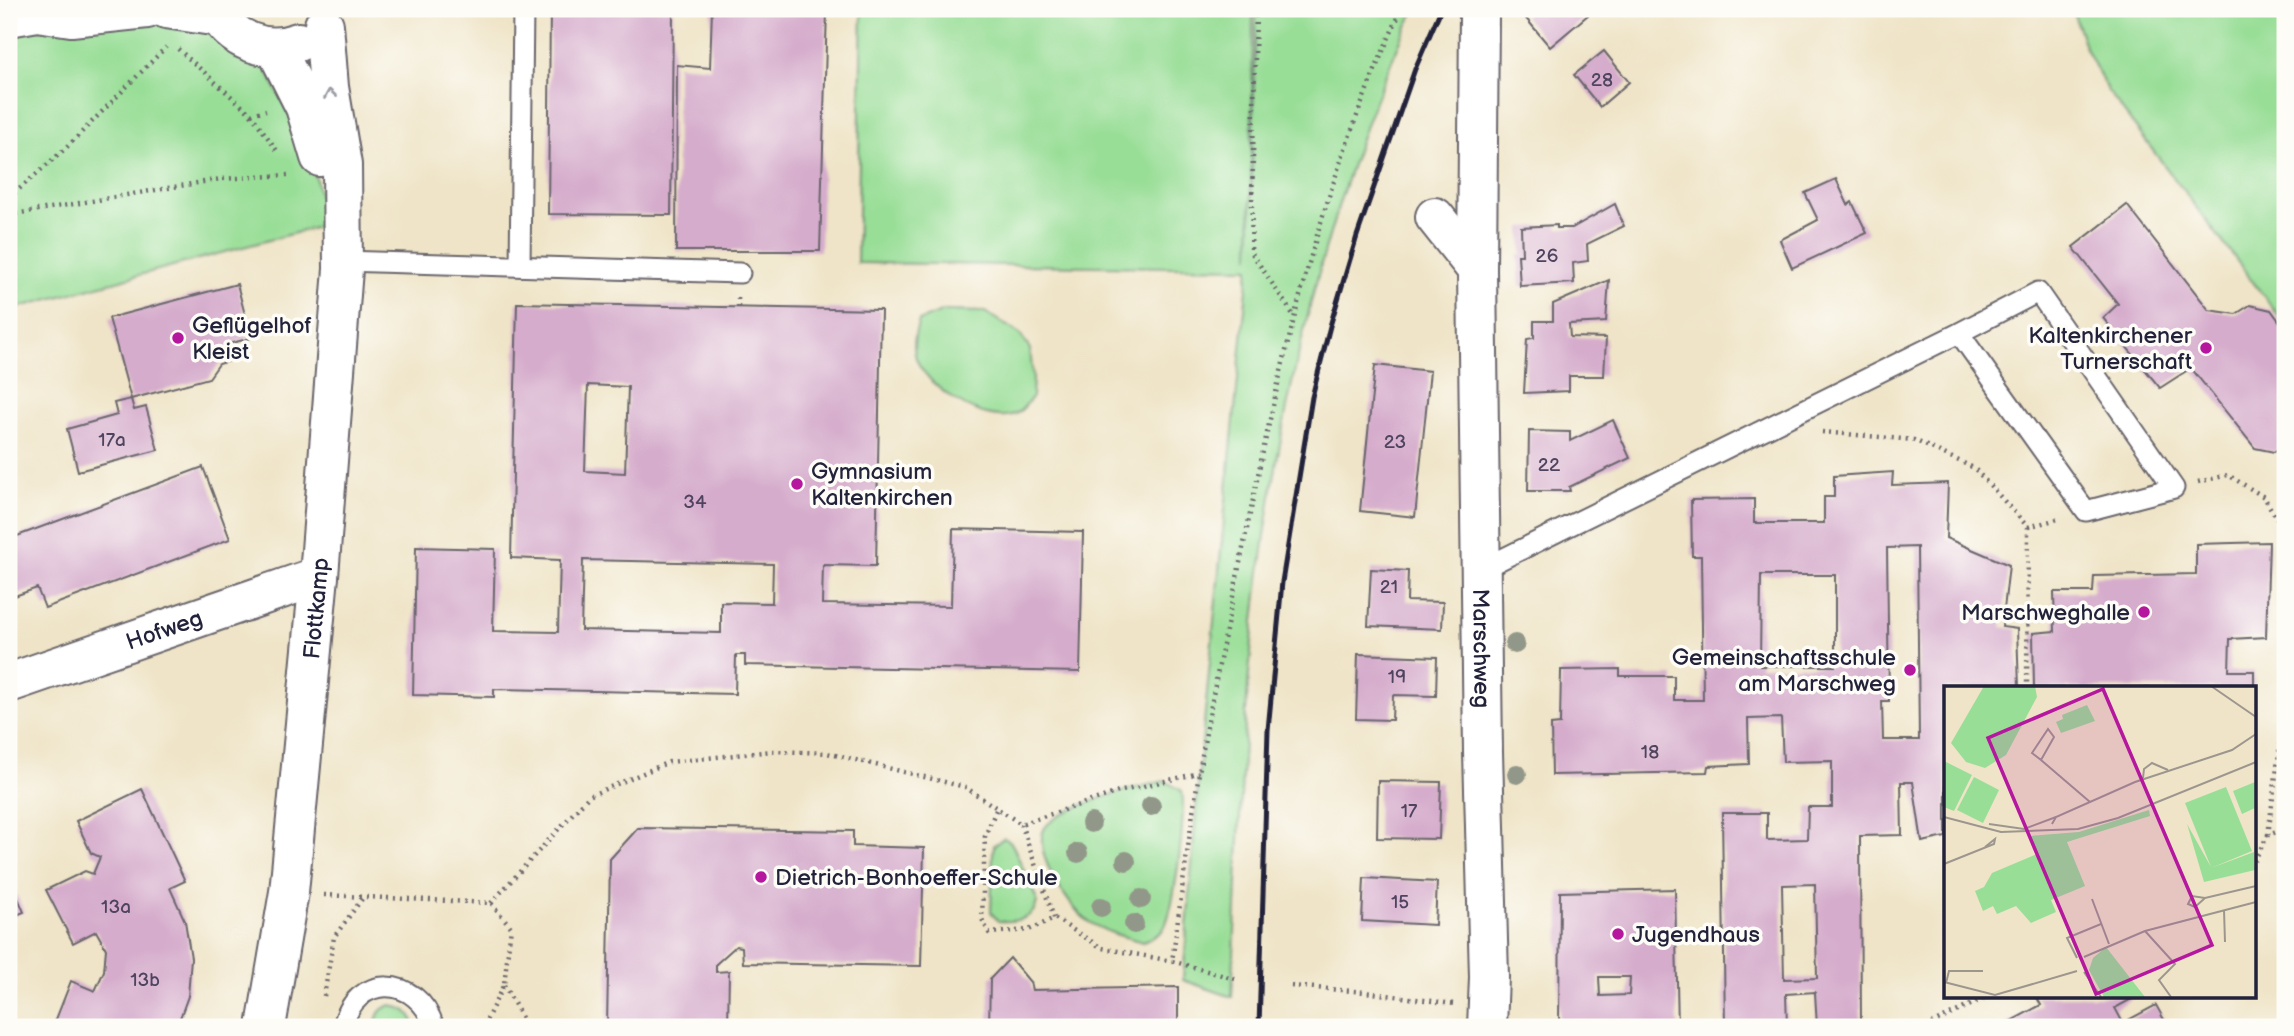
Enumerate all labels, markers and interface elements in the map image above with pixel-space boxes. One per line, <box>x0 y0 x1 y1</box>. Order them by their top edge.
house number: 28 <box>1591 69 1613 92</box>
one-way arrow <box>323 88 338 100</box>
house number: 26 <box>1536 245 1558 268</box>
place label: Geflügelhof Kleist <box>192 312 312 366</box>
place label: Kaltenkirchener Turnerschaft <box>2028 322 2193 376</box>
marker: Geflügelhof Kleist <box>170 330 186 346</box>
marker: Kaltenkirchener Turnerschaft <box>2198 340 2214 356</box>
house number: 17a <box>98 429 126 452</box>
house number: 23 <box>1384 431 1406 454</box>
house number: 22 <box>1538 454 1561 477</box>
place label: Gymnasium Kaltenkirchen <box>811 458 953 512</box>
marker: Gymnasium Kaltenkirchen <box>789 476 805 492</box>
house number: 34 <box>683 491 707 514</box>
street label: Flottkamp <box>298 556 335 660</box>
house number: 21 <box>1380 576 1398 599</box>
street label: Marschweg <box>1466 588 1495 708</box>
place label: Marschweghalle <box>1961 599 2130 627</box>
street label: Hofweg <box>122 604 206 657</box>
marker: Marschweghalle <box>2136 604 2152 620</box>
place label: Gemeinschaftsschule am Marschweg <box>1672 644 1896 698</box>
marker: Gemeinschaftsschule am Marschweg <box>1902 662 1918 678</box>
house number: 19 <box>1388 666 1406 689</box>
inset map <box>1944 686 2256 998</box>
house number: 18 <box>1641 741 1659 764</box>
house number: 17 <box>1401 800 1418 823</box>
place label: Dietrich-Bonhoeffer-Schule <box>775 864 1058 892</box>
marker: Dietrich-Bonhoeffer-Schule <box>753 869 769 885</box>
house number: 15 <box>1391 891 1409 914</box>
house number: 13a <box>101 896 131 919</box>
place label: Jugendhaus <box>1632 921 1760 949</box>
marker: Jugendhaus <box>1610 926 1626 942</box>
house number: 13b <box>130 969 160 992</box>

